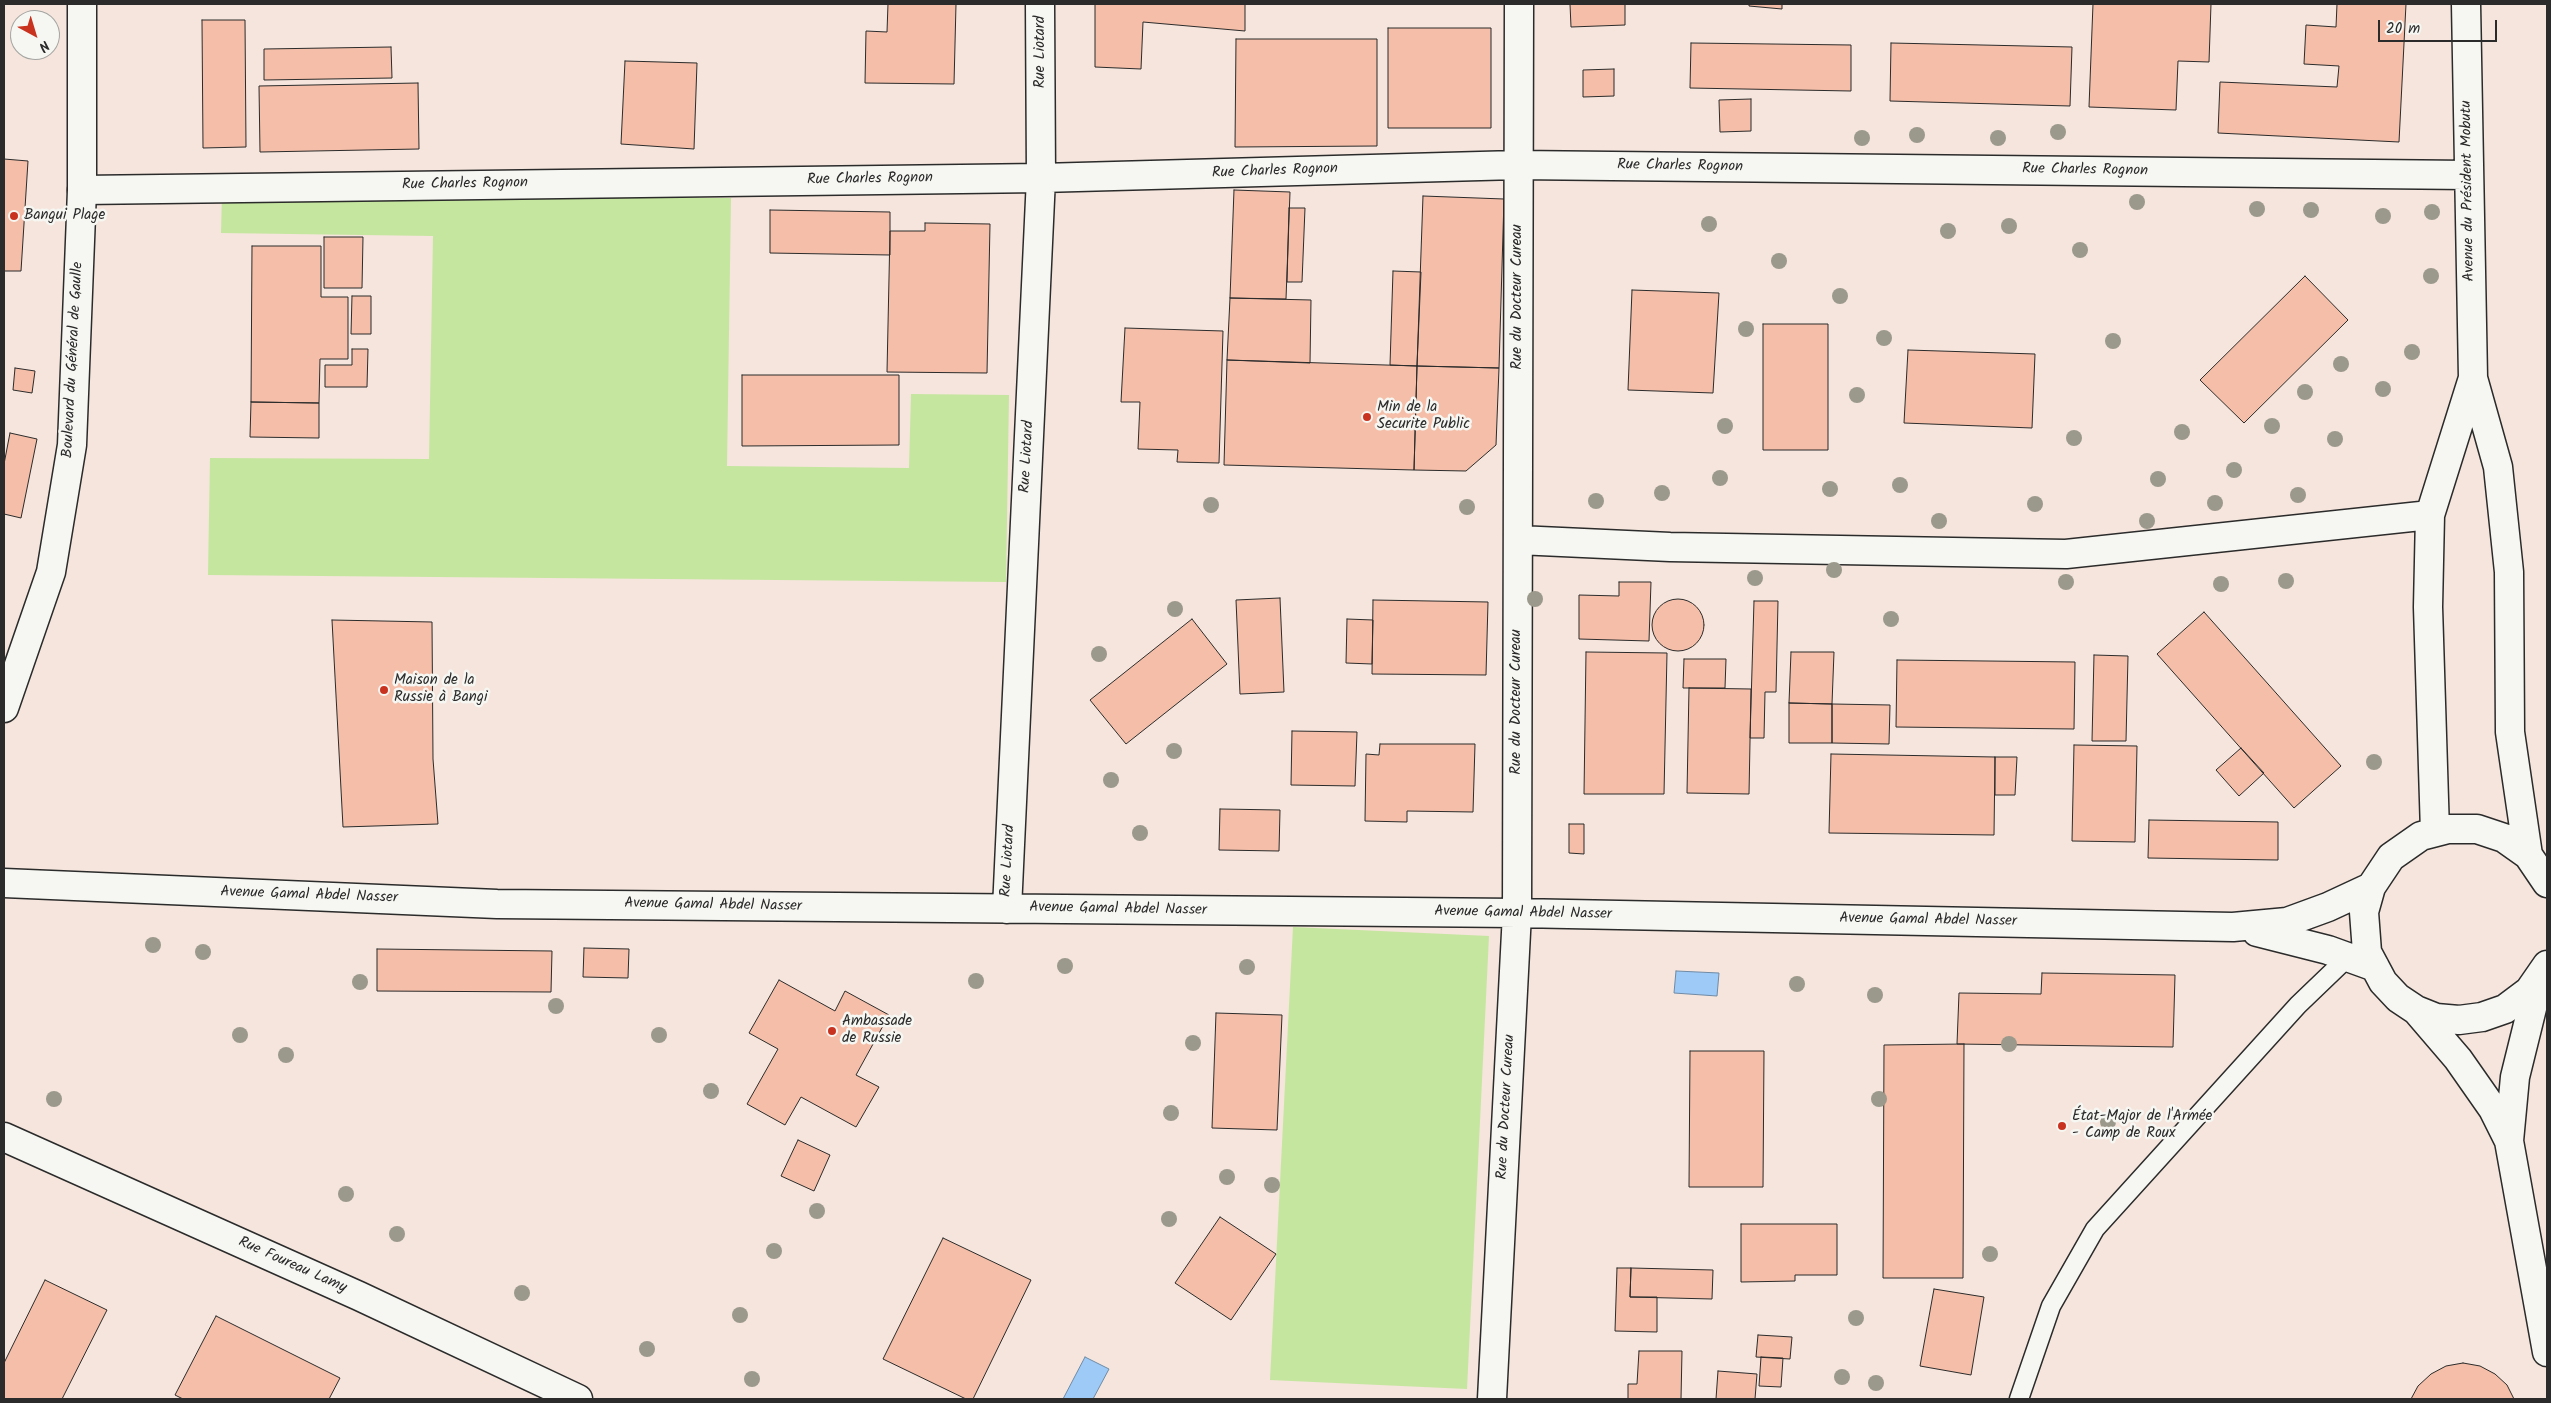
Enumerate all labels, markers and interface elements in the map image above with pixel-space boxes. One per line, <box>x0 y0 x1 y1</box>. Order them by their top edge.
north arrow <box>10 10 60 60</box>
scale bar <box>2381 10 2500 42</box>
street label: Rue Liotard <box>1032 16 1050 88</box>
text: 20 m <box>2386 17 2420 41</box>
text: N <box>33 35 54 57</box>
street label: Avenue du Président Mobutu <box>2458 100 2480 282</box>
street label: Rue Charles Rognon <box>1617 157 1743 177</box>
street label: Rue Charles Rognon <box>1212 161 1338 183</box>
street label: Rue Charles Rognon <box>2022 161 2148 181</box>
street label: Rue Charles Rognon <box>807 170 933 190</box>
street label: Rue Charles Rognon <box>402 175 528 195</box>
place label: Bangui Plage <box>24 207 105 225</box>
marker: Bangui Plage <box>8 210 20 222</box>
street label: Rue du Docteur Cureau <box>1509 224 1527 370</box>
street label: Boulevard du Général de Gaulle <box>60 262 88 458</box>
place label: Min de la Securite Public <box>1377 399 1470 434</box>
marker: Min de la Securite Public <box>1361 411 1373 423</box>
street label: Rue Liotard <box>1017 420 1039 494</box>
street label: Rue du Docteur Cureau <box>1508 629 1526 775</box>
place label: Maison de la Russie à Bangi <box>394 672 487 707</box>
marker: Maison de la Russie à Bangi <box>378 684 390 696</box>
street label: Rue Liotard <box>998 824 1020 898</box>
street label: Avenue Gamal Abdel Nasser <box>220 884 398 908</box>
street label: Avenue Gamal Abdel Nasser <box>624 895 802 917</box>
street label: Avenue Gamal Abdel Nasser <box>1029 899 1207 921</box>
street label: Avenue Gamal Abdel Nasser <box>1434 903 1612 925</box>
street label: Avenue Gamal Abdel Nasser <box>1839 910 2017 932</box>
place label: Ambassade de Russie <box>842 1013 912 1048</box>
marker: Ambassade de Russie <box>826 1025 838 1037</box>
street label: Rue du Docteur Cureau <box>1494 1034 1520 1180</box>
place label: État-Major de l'Armée - Camp de Roux <box>2072 1108 2212 1143</box>
marker: État-Major de l'Armée - Camp de Roux <box>2056 1120 2068 1132</box>
street label: Rue Foureau Lamy <box>235 1234 349 1298</box>

